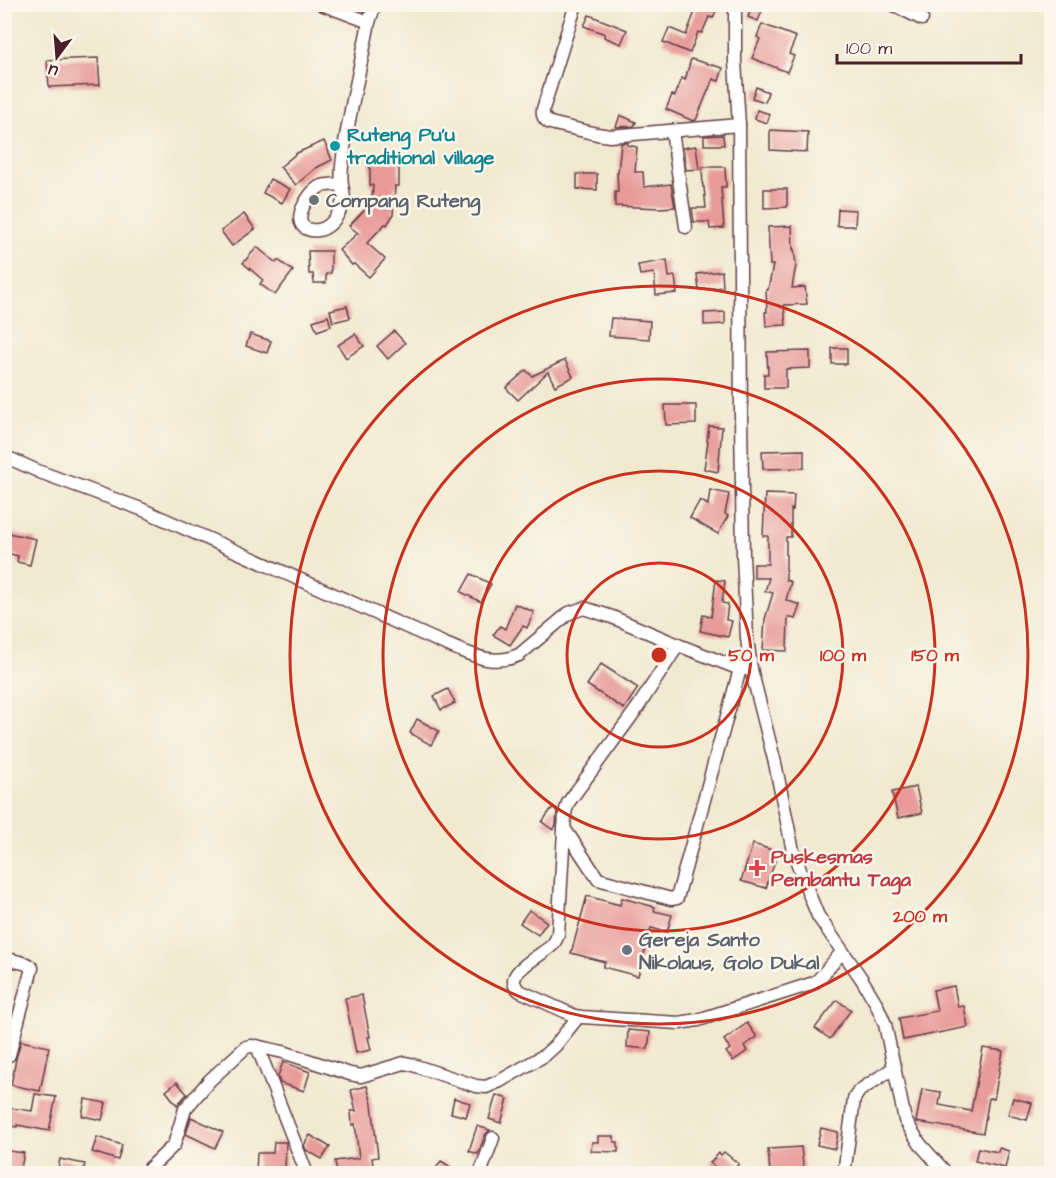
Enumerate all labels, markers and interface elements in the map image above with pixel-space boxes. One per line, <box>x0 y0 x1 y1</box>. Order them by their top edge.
north arrow <box>27 27 87 87</box>
scale bar <box>837 27 1022 65</box>
text: 100 m <box>846 36 892 61</box>
text: U <box>46 59 60 82</box>
place label: Ruteng Pu'u traditional village <box>346 121 494 173</box>
marker: Ruteng Pu'u traditional village <box>328 139 342 153</box>
place label: Compang Ruteng <box>326 187 481 216</box>
marker: Compang Ruteng <box>307 193 321 207</box>
text: 50 m <box>728 643 775 668</box>
text: 100 m <box>820 643 867 668</box>
text: 150 m <box>911 643 960 668</box>
centre of rings <box>649 645 669 665</box>
place label: Puskesmas Pembantu Taga <box>771 843 912 895</box>
marker: Puskesmas Pembantu Taga <box>748 859 766 877</box>
text: 200 m <box>892 904 948 929</box>
place label: Gereja Santo Nikolaus, Golo Dukal <box>639 926 819 977</box>
marker: Gereja Santo Nikolaus, Golo Dukal <box>620 943 634 957</box>

